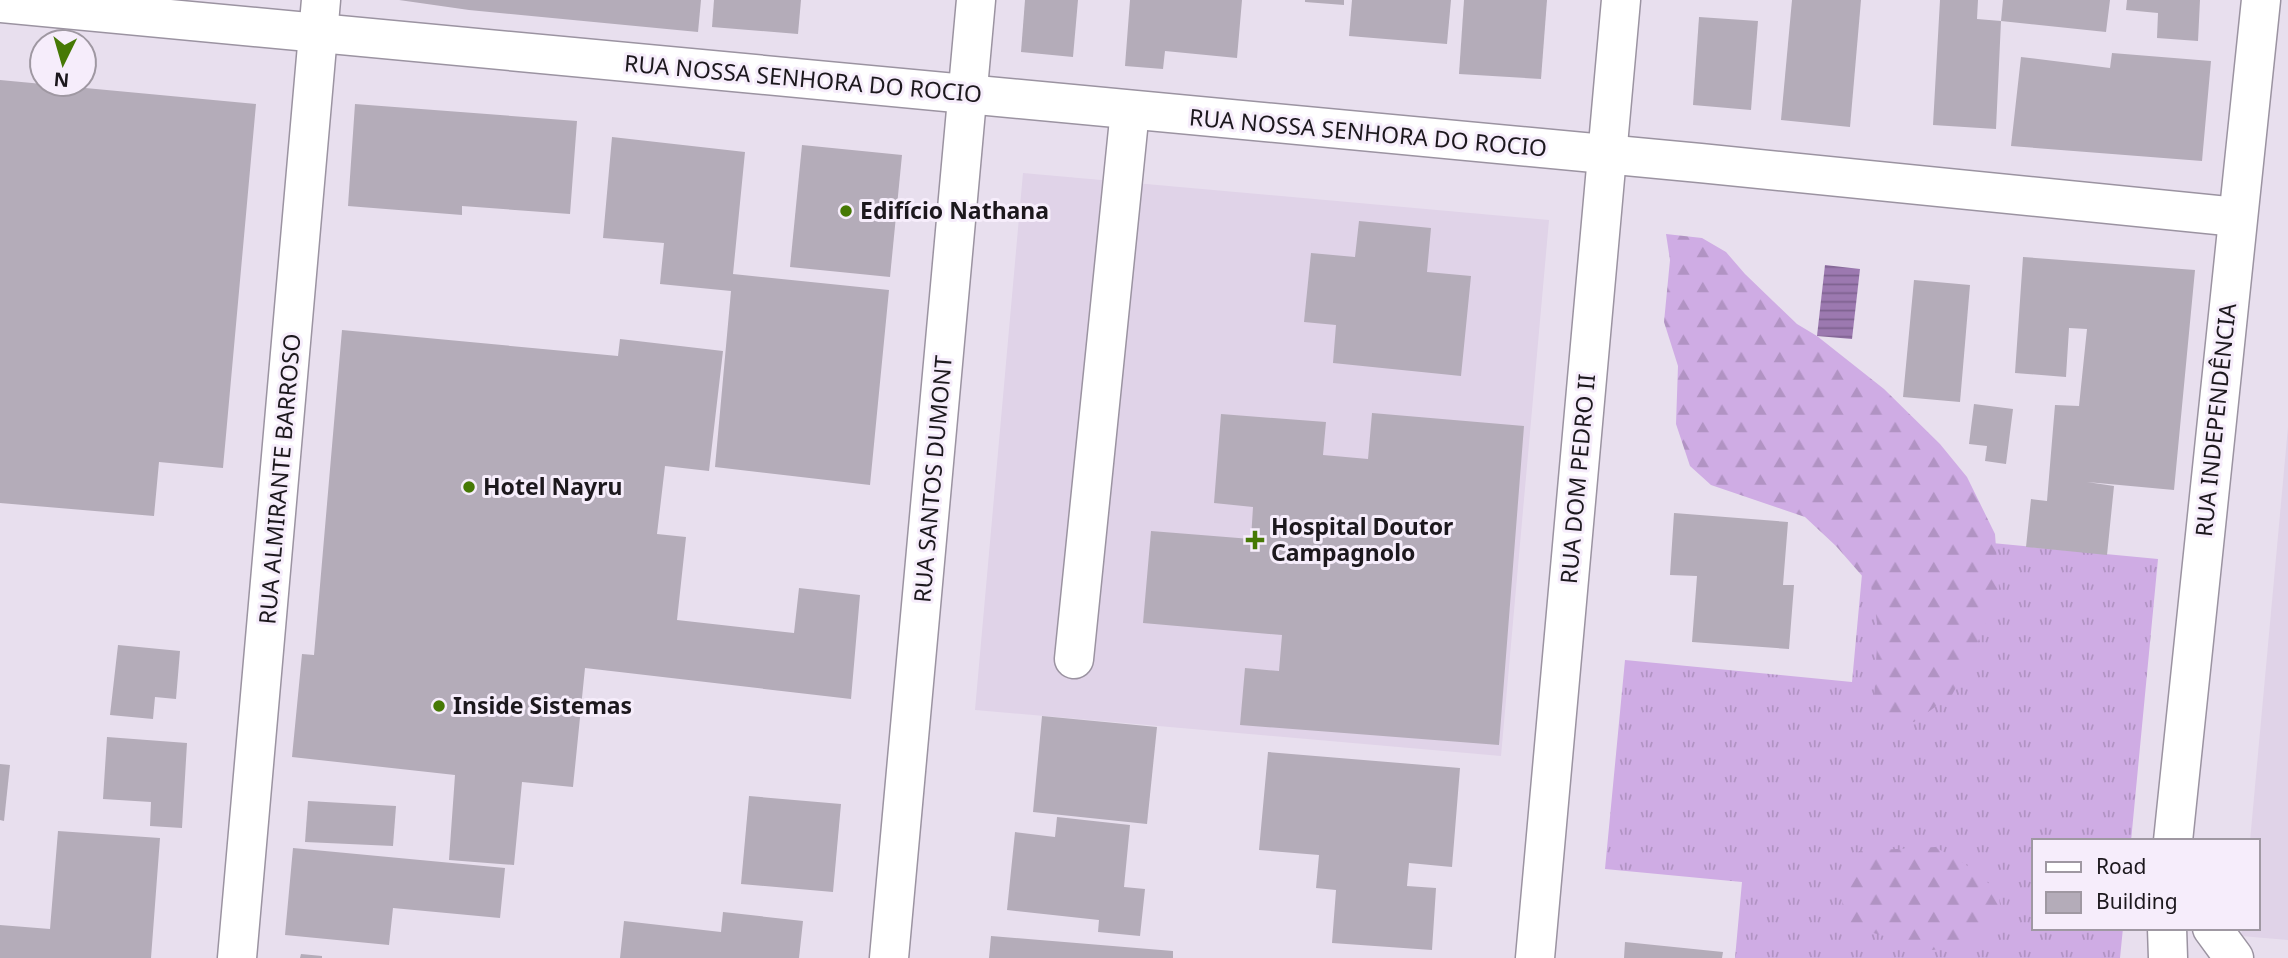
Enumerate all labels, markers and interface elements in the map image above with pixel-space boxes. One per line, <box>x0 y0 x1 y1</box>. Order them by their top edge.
north arrow <box>28 28 98 98</box>
street label: RUA NOSSA SENHORA DO ROCIO <box>623 46 983 110</box>
text: N <box>53 66 70 94</box>
street label: RUA NOSSA SENHORA DO ROCIO <box>1188 100 1548 164</box>
place label: Edifício Nathana <box>860 194 1049 226</box>
marker: Edifício Nathana <box>838 203 854 219</box>
street label: RUA INDEPENDÊNCIA <box>2187 301 2243 538</box>
street label: RUA ALMIRANTE BARROSO <box>250 332 308 626</box>
street label: RUA SANTOS DUMONT <box>905 354 959 604</box>
street label: RUA DOM PEDRO II <box>1552 373 1602 585</box>
place label: Hotel Nayru <box>483 470 622 502</box>
marker: Hotel Nayru <box>461 479 477 495</box>
place label: Hospital Doutor Campagnolo <box>1271 510 1453 568</box>
marker: Hospital Doutor Campagnolo <box>1245 530 1265 550</box>
place label: Inside Sistemas <box>453 689 632 721</box>
marker: Inside Sistemas <box>431 698 447 714</box>
legend <box>2032 839 2260 930</box>
text: Road <box>2096 852 2146 880</box>
text: Building <box>2096 887 2178 915</box>

